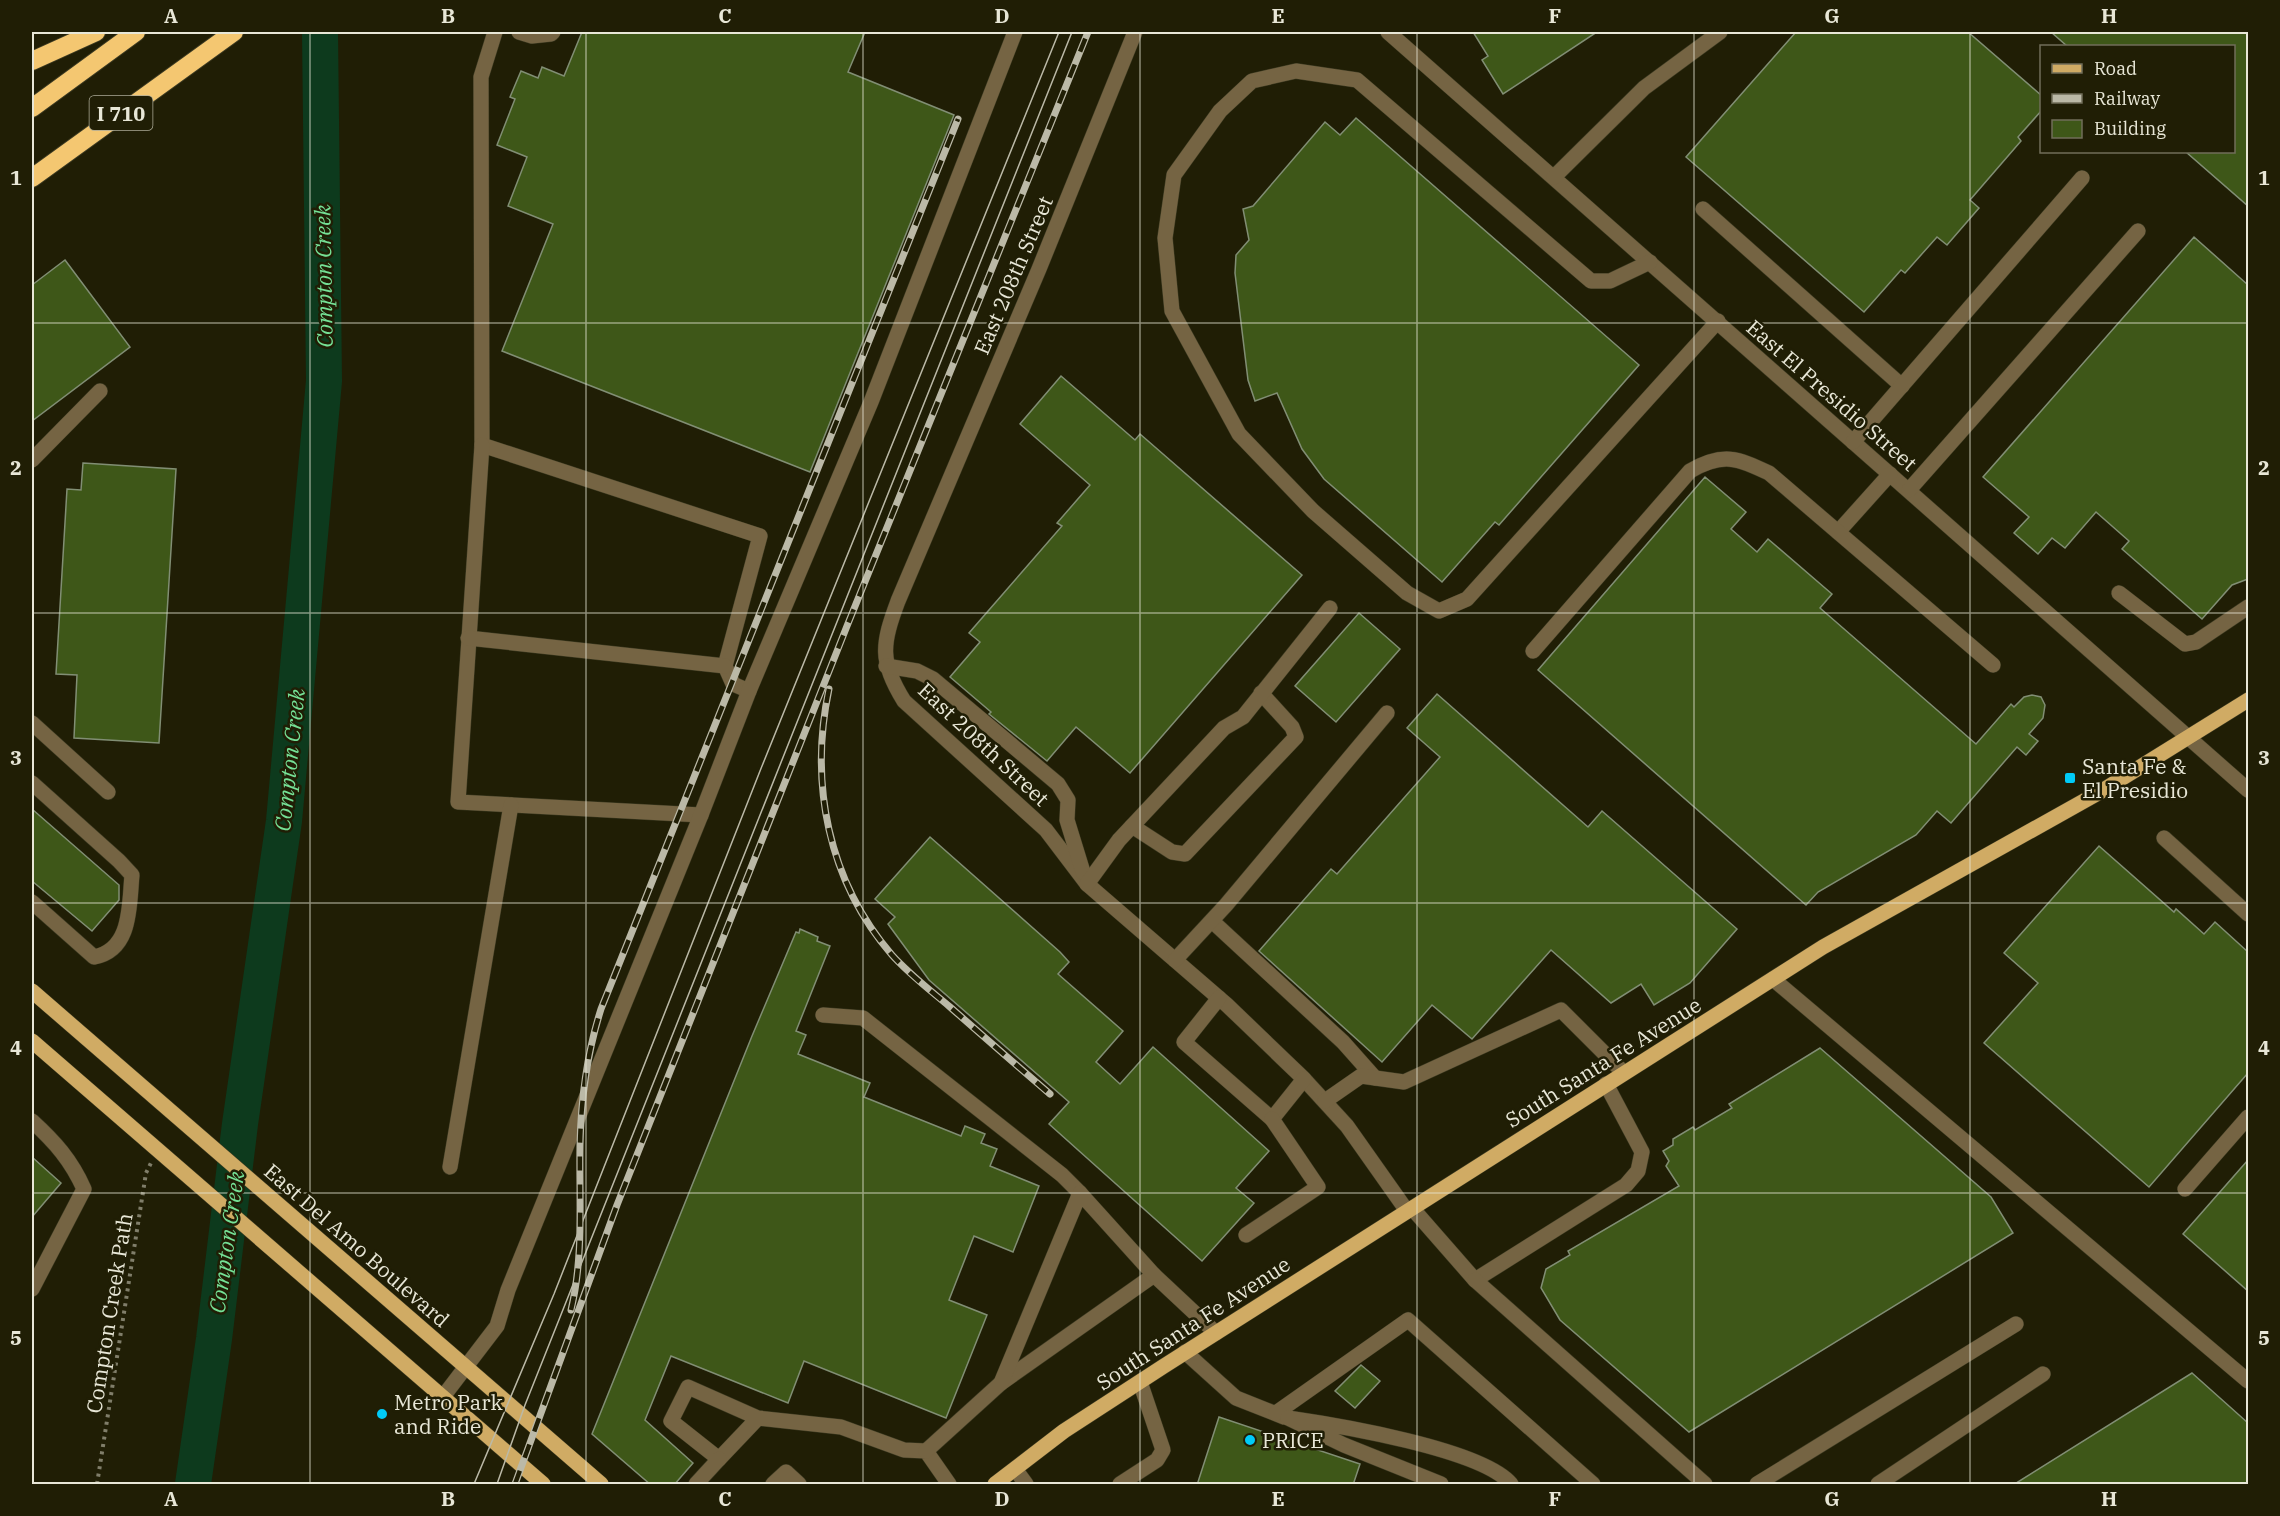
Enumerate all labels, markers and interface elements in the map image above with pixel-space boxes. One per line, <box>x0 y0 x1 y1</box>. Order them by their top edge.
text: A <box>164 2 178 29</box>
text: B <box>441 2 455 29</box>
text: C <box>718 2 732 29</box>
text: D <box>994 2 1010 29</box>
text: E <box>1271 2 1285 29</box>
text: F <box>1549 2 1561 29</box>
text: G <box>1824 2 1840 29</box>
text: H <box>2101 2 2117 29</box>
legend <box>2040 45 2235 153</box>
text: Road <box>2094 57 2137 80</box>
text: Railway <box>2094 87 2160 110</box>
road number: I 710 <box>90 96 152 130</box>
text: Building <box>2094 117 2166 140</box>
text: 1 <box>10 164 22 191</box>
text: 1 <box>2258 164 2270 191</box>
street label: East 208th Street <box>967 192 1059 358</box>
water label: Compton Creek <box>307 204 339 348</box>
street label: East El Presidio Street <box>1741 313 1923 477</box>
text: 2 <box>10 454 22 481</box>
text: 2 <box>2258 454 2270 481</box>
street label: East 208th Street <box>912 676 1056 812</box>
water label: Compton Creek <box>267 687 311 833</box>
text: 3 <box>10 744 22 771</box>
text: 3 <box>2258 744 2270 771</box>
place label: Santa Fe & El Presidio <box>2082 752 2188 804</box>
marker: Santa Fe & El Presidio <box>2063 771 2077 785</box>
street label: South Santa Fe Avenue <box>1500 990 1706 1134</box>
text: 4 <box>10 1034 22 1061</box>
text: 4 <box>2258 1034 2270 1061</box>
street label: East Del Amo Boulevard <box>259 1157 456 1333</box>
water label: Compton Creek <box>202 1169 250 1315</box>
street label: Compton Creek Path <box>79 1211 139 1415</box>
street label: South Santa Fe Avenue <box>1091 1250 1295 1396</box>
text: 5 <box>10 1324 22 1351</box>
text: 5 <box>2258 1324 2270 1351</box>
place label: Metro Park and Ride <box>394 1388 504 1440</box>
marker: Metro Park and Ride <box>375 1407 389 1421</box>
place label: PRICE <box>1262 1426 1324 1454</box>
marker: PRICE <box>1243 1433 1257 1447</box>
text: A <box>164 1485 178 1512</box>
text: B <box>441 1485 455 1512</box>
text: C <box>718 1485 732 1512</box>
text: D <box>994 1485 1010 1512</box>
text: E <box>1271 1485 1285 1512</box>
text: F <box>1549 1485 1561 1512</box>
text: G <box>1824 1485 1840 1512</box>
text: H <box>2101 1485 2117 1512</box>

